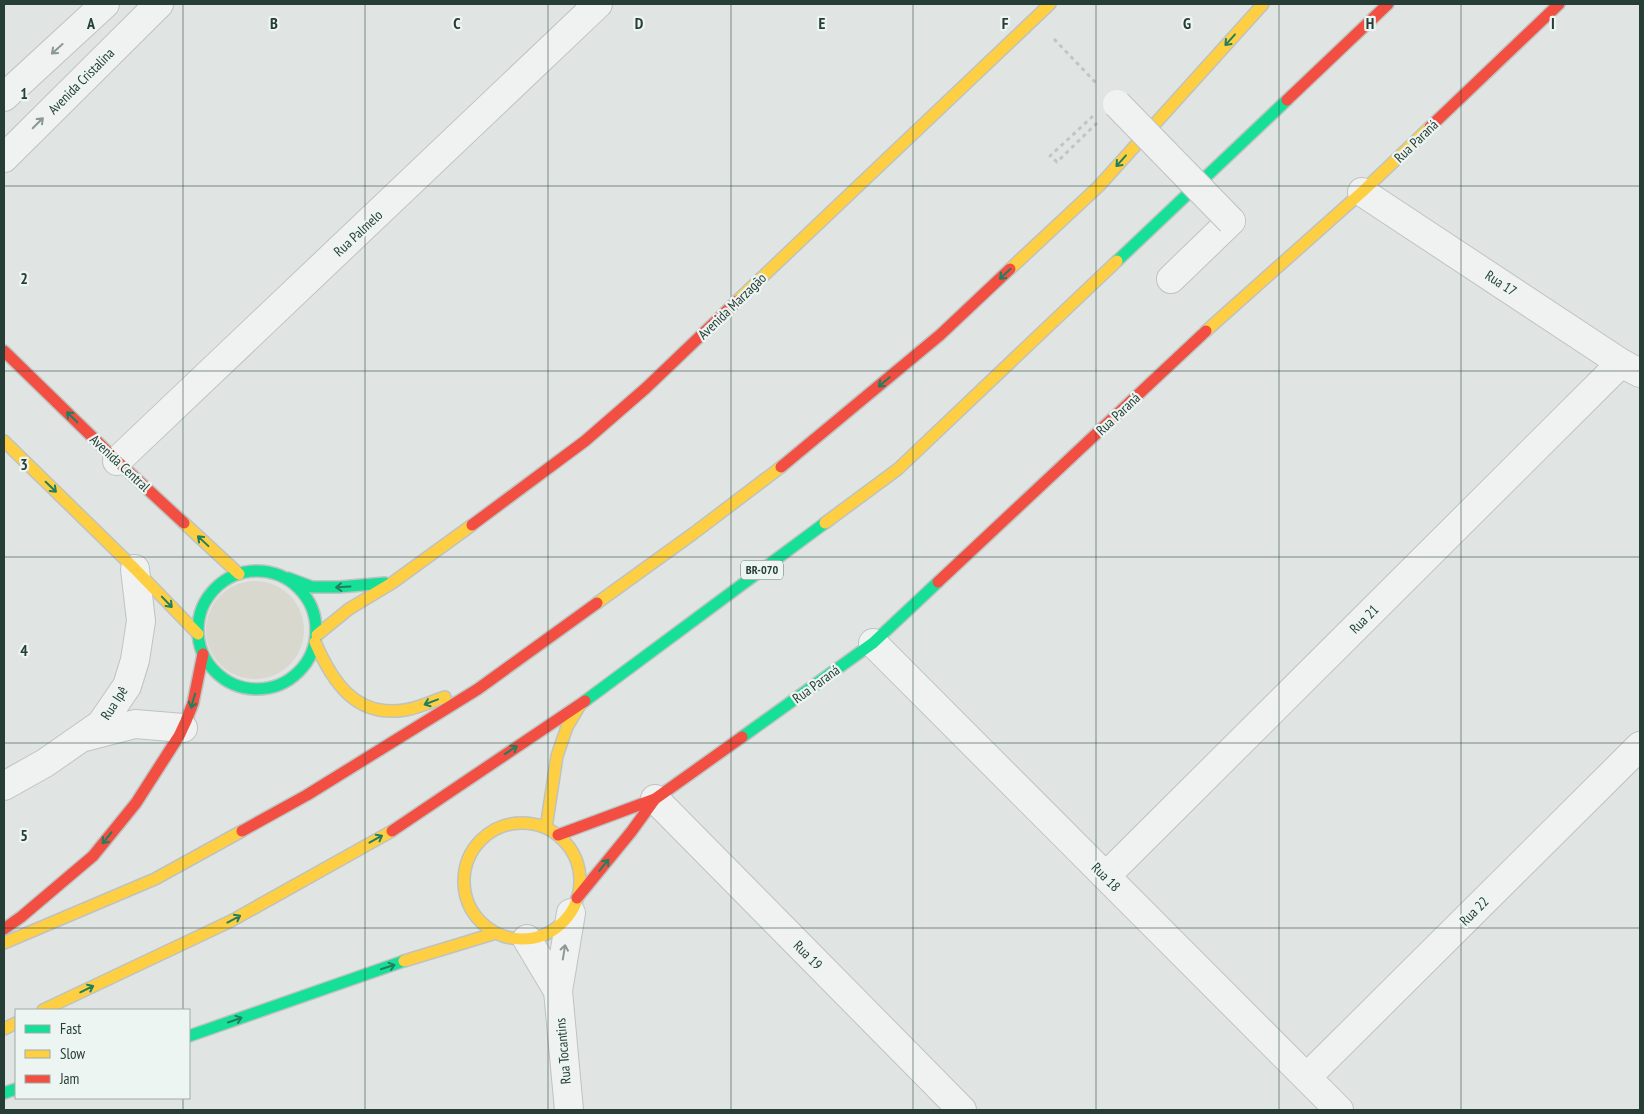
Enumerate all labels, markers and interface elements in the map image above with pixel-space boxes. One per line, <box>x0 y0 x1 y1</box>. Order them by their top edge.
text: A <box>86 13 96 33</box>
text: B <box>270 13 278 33</box>
text: C <box>453 13 461 33</box>
text: D <box>635 13 644 33</box>
text: E <box>819 13 826 33</box>
text: F <box>1002 13 1009 33</box>
text: G <box>1183 13 1191 33</box>
text: H <box>1366 13 1374 33</box>
text: I <box>1551 13 1555 33</box>
one-way arrow <box>1224 33 1236 46</box>
one-way arrow <box>50 43 63 55</box>
street label: Avenida Cristalina <box>44 44 118 118</box>
text: 1 <box>20 83 28 103</box>
street label: Rua Paraná <box>1390 116 1442 166</box>
one-way arrow <box>32 117 44 130</box>
one-way arrow <box>1115 154 1127 167</box>
street label: Rua Palmelo <box>330 206 386 260</box>
street label: Rua 17 <box>1482 266 1520 300</box>
text: 2 <box>20 268 28 288</box>
one-way arrow <box>999 268 1011 280</box>
street label: Avenida Marzagão <box>694 269 770 343</box>
one-way arrow <box>877 376 890 388</box>
street label: Rua Paraná <box>1092 389 1144 439</box>
one-way arrow <box>66 411 78 423</box>
street label: Avenida Central <box>86 431 154 496</box>
text: 3 <box>20 454 28 474</box>
one-way arrow <box>45 481 57 493</box>
one-way arrow <box>197 535 210 546</box>
road number: BR-070 <box>741 560 783 580</box>
one-way arrow <box>336 582 352 591</box>
one-way arrow <box>160 595 172 607</box>
street label: Rua 21 <box>1346 601 1382 637</box>
text: 4 <box>20 640 28 660</box>
street label: Rua Paraná <box>789 661 843 707</box>
street label: Rua Ipê <box>97 683 132 723</box>
one-way arrow <box>188 693 198 709</box>
one-way arrow <box>424 698 439 707</box>
one-way arrow <box>504 745 518 755</box>
text: 5 <box>20 825 28 845</box>
one-way arrow <box>102 831 113 844</box>
one-way arrow <box>368 834 382 844</box>
one-way arrow <box>599 859 610 872</box>
street label: Rua 18 <box>1088 859 1124 895</box>
street label: Rua 22 <box>1456 893 1492 929</box>
one-way arrow <box>226 914 241 923</box>
street label: Rua 19 <box>790 937 826 973</box>
one-way arrow <box>560 944 570 960</box>
one-way arrow <box>380 962 396 971</box>
one-way arrow <box>80 984 95 994</box>
legend <box>15 1009 190 1099</box>
one-way arrow <box>227 1015 242 1024</box>
street label: Rua Tocantins <box>551 1017 575 1085</box>
text: Fast <box>60 1019 81 1038</box>
text: Slow <box>60 1044 85 1063</box>
text: Jam <box>59 1069 79 1088</box>

